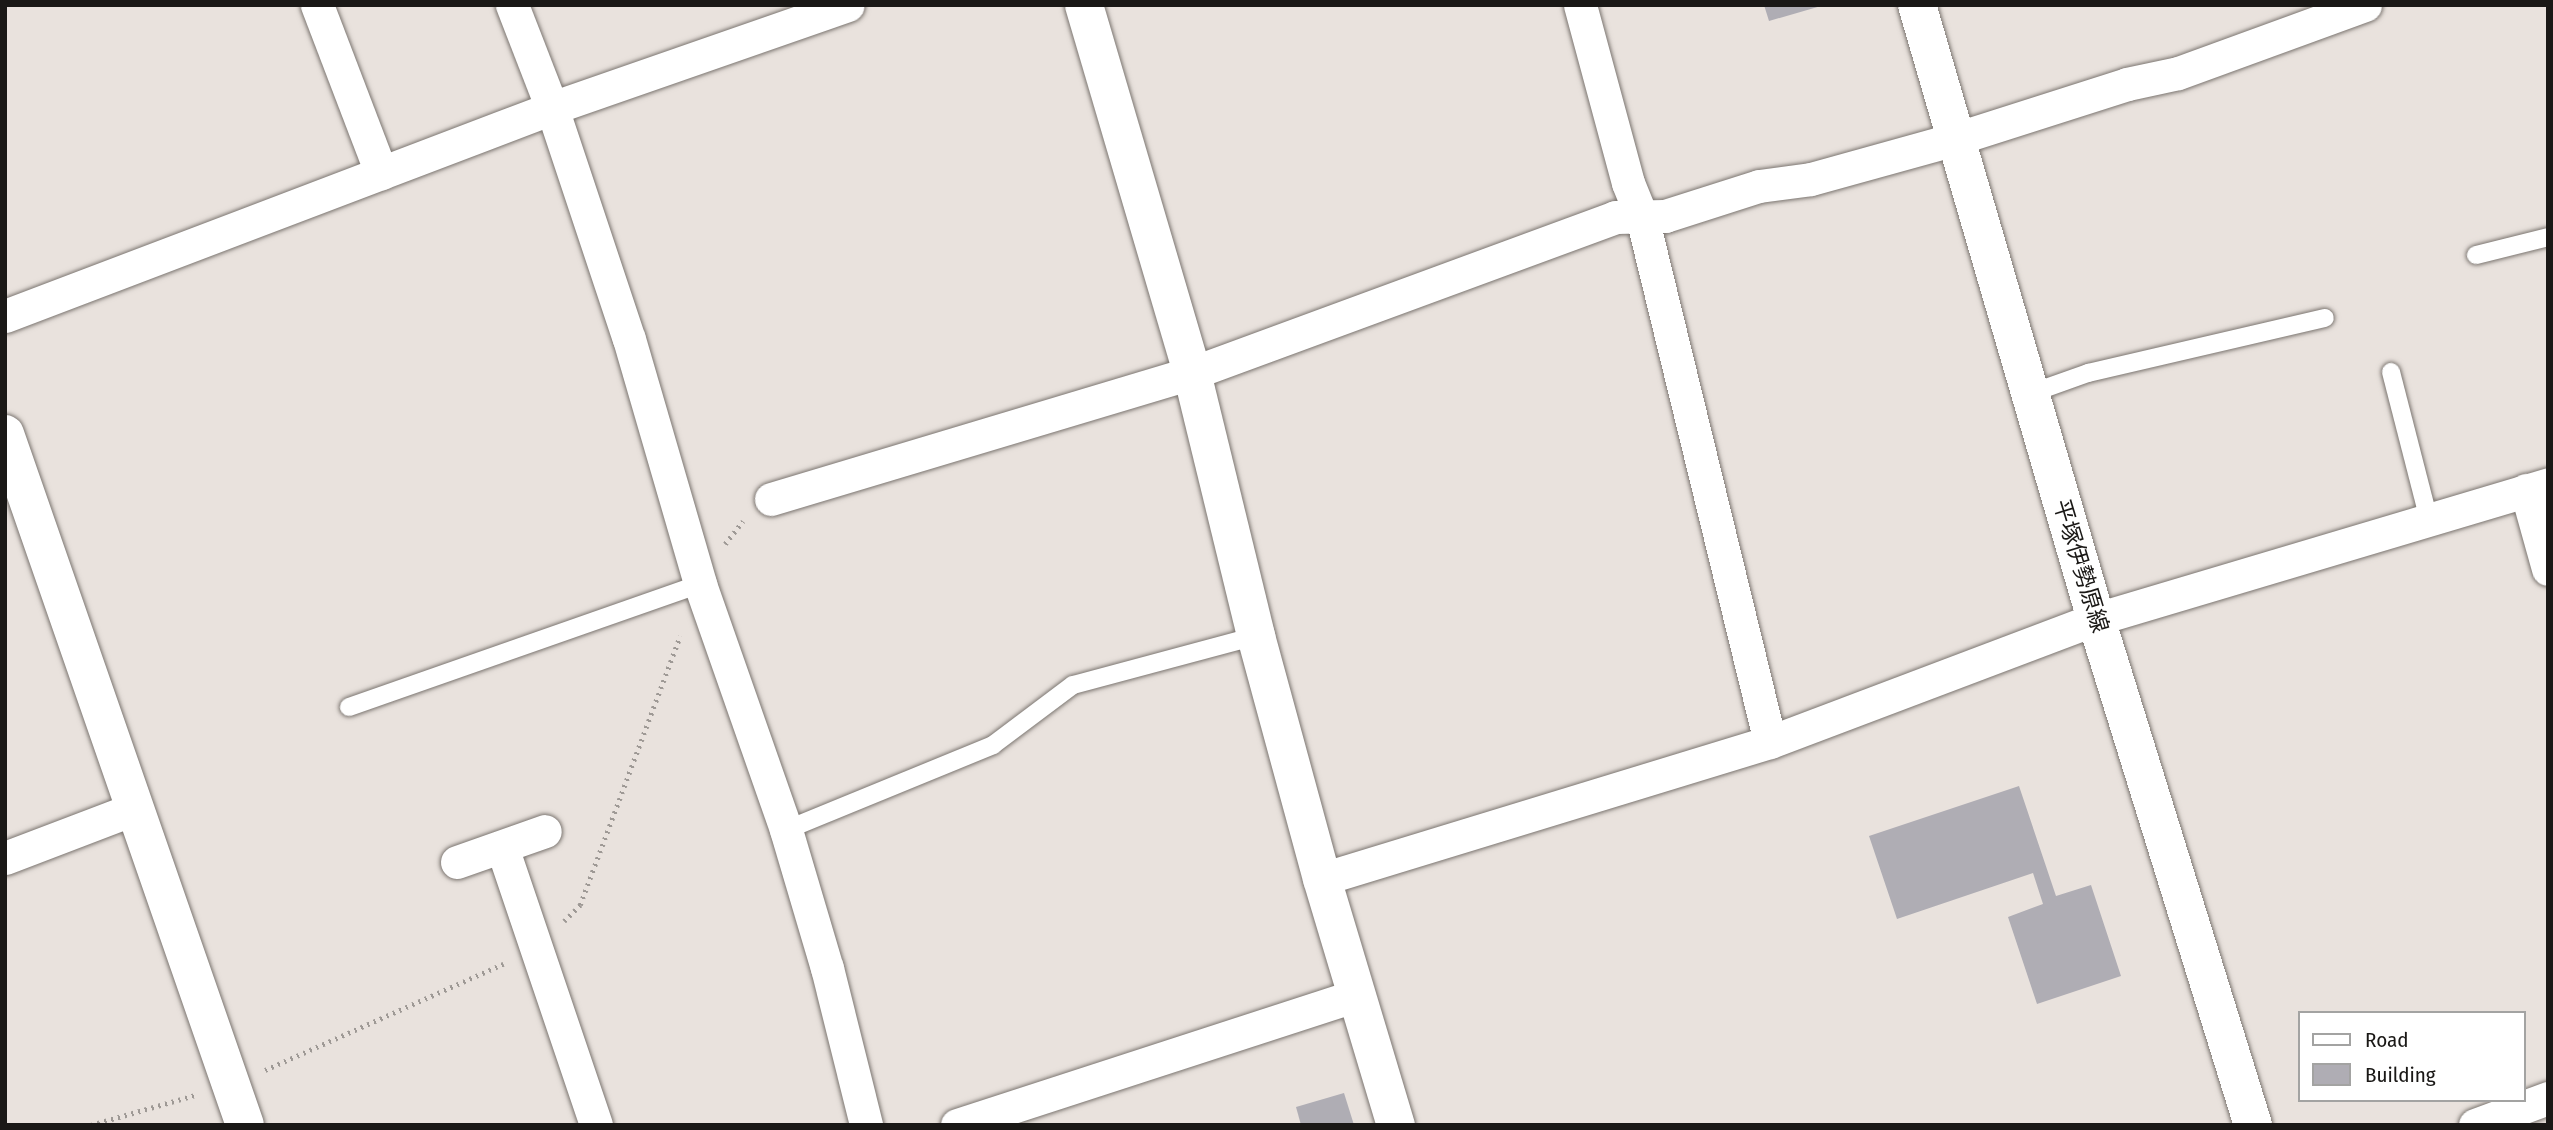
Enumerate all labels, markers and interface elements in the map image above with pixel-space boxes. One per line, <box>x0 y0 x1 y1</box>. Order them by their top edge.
street label: 平塚伊勢原線 <box>2048 496 2114 636</box>
legend <box>2298 1011 2525 1102</box>
text: Road <box>2365 1027 2409 1053</box>
text: Building <box>2365 1062 2436 1088</box>

